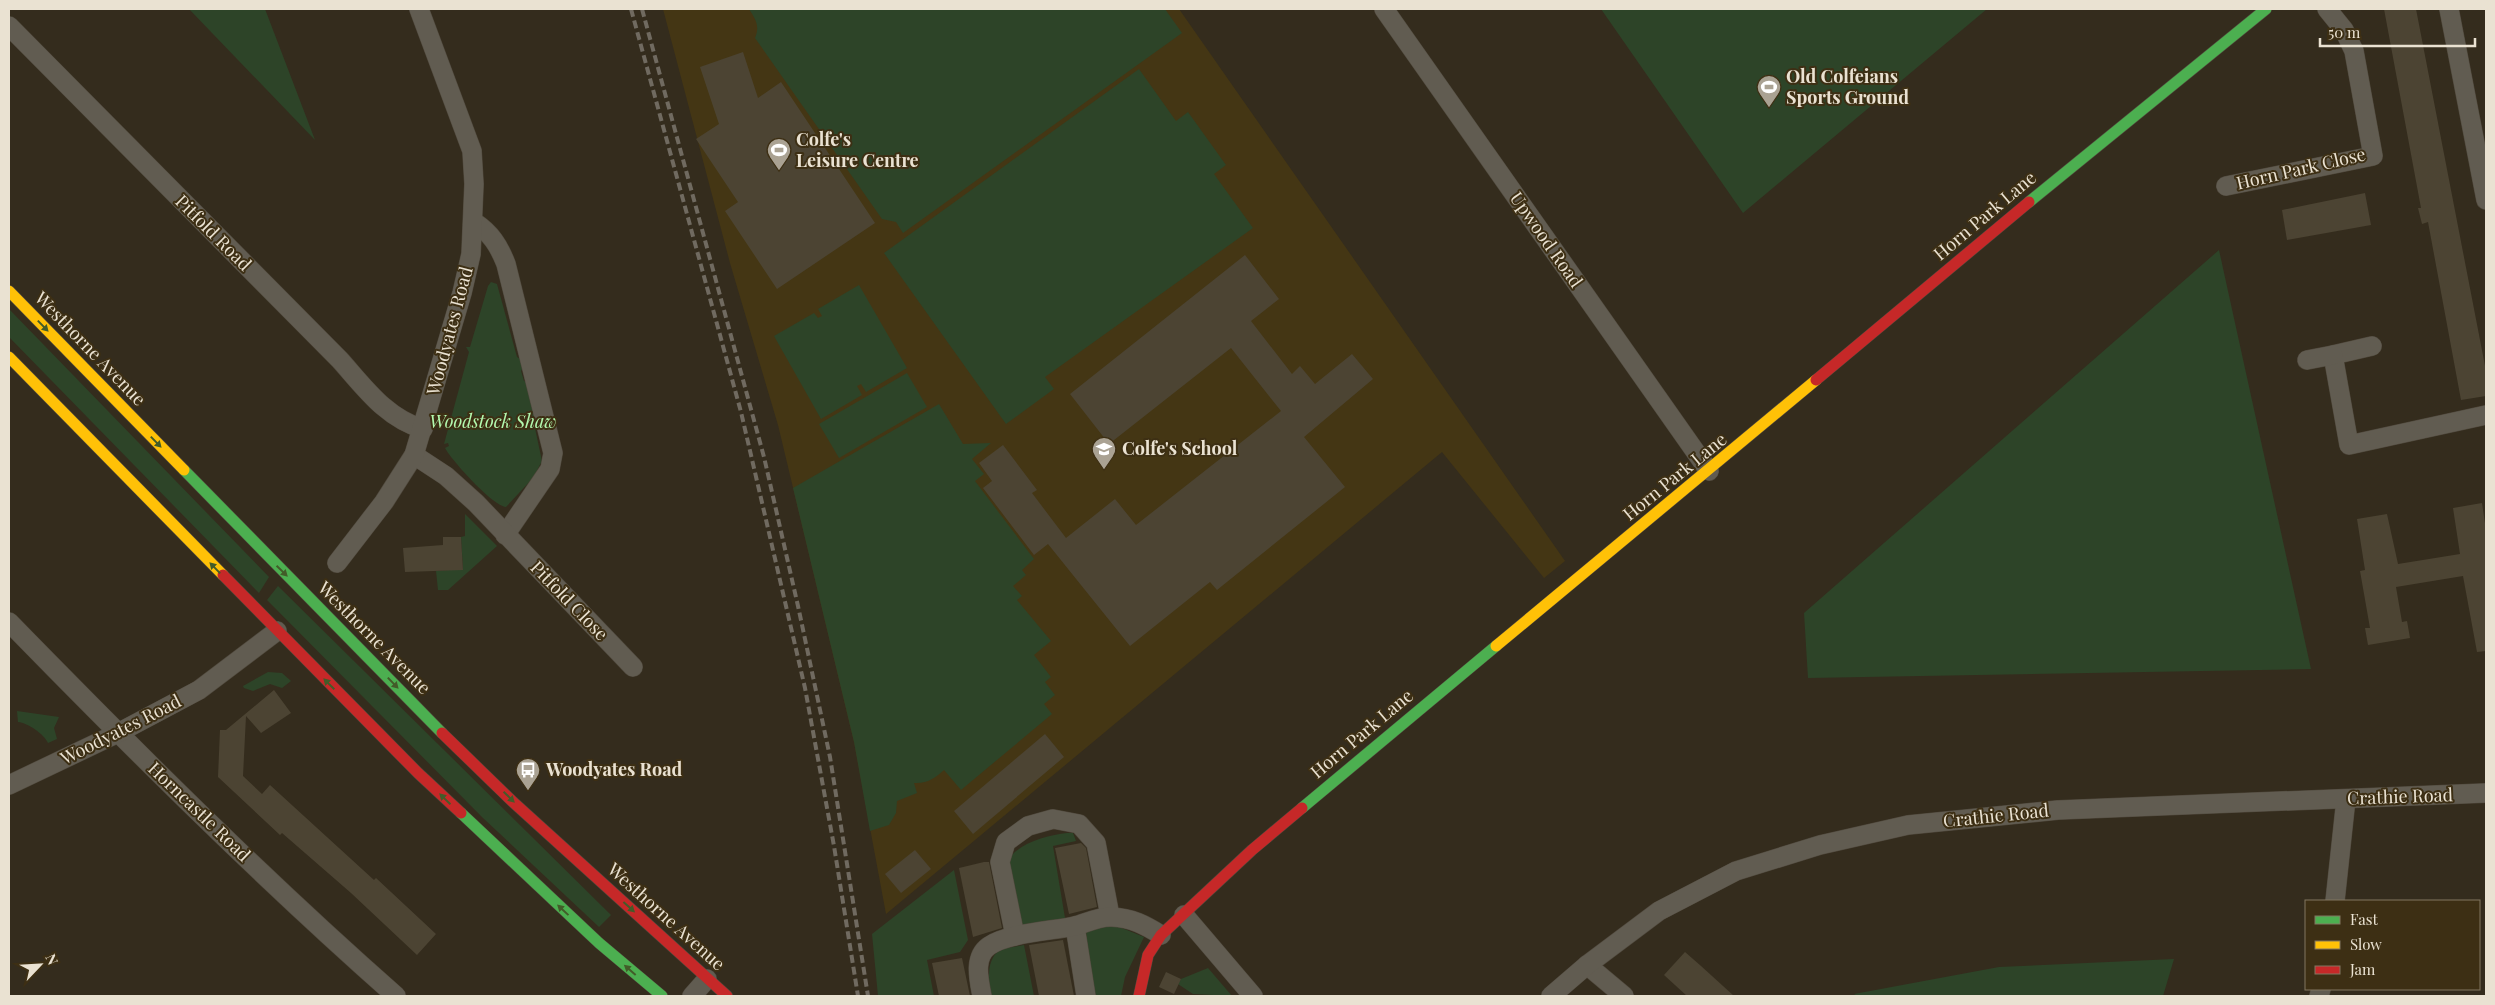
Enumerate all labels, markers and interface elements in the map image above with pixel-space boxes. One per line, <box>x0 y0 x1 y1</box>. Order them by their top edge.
scale bar <box>2320 15 2475 47</box>
text: 50 m <box>2328 22 2361 42</box>
place label: Old Colfeians Sports Ground <box>1786 64 1909 109</box>
sports icon: Old Colfeians Sports Ground <box>1756 74 1782 108</box>
place label: Colfe's Leisure Centre <box>796 127 919 172</box>
sports icon: Colfe's Leisure Centre <box>766 137 792 171</box>
street label: Horn Park Close <box>2234 141 2368 195</box>
street label: Horn Park Lane <box>1928 165 2041 265</box>
street label: Upwood Road <box>1505 187 1589 292</box>
street label: Pitfold Road <box>170 189 257 276</box>
street label: Woodyates Road <box>420 263 478 399</box>
street label: Westhorne Avenue <box>29 285 152 411</box>
one-way arrow <box>37 319 49 331</box>
park label: Woodstock Shaw <box>429 409 557 433</box>
street label: Horn Park Lane <box>1617 427 1731 526</box>
one-way arrow <box>150 436 162 448</box>
school or university icon: Colfe's School <box>1091 436 1117 470</box>
place label: Colfe's School <box>1122 436 1238 460</box>
street label: Pitfold Close <box>526 555 614 645</box>
one-way arrow <box>209 563 221 575</box>
one-way arrow <box>275 565 287 577</box>
street label: Westhorne Avenue <box>312 575 436 699</box>
one-way arrow <box>387 677 399 689</box>
one-way arrow <box>324 678 336 690</box>
street label: Horn Park Lane <box>1305 683 1418 783</box>
street label: Woodyates Road <box>55 688 185 770</box>
street label: Horncastle Road <box>143 756 256 867</box>
bus stop icon: Woodyates Road <box>515 757 541 791</box>
place label: Woodyates Road <box>545 757 683 781</box>
street label: Crathie Road <box>2347 782 2454 810</box>
one-way arrow <box>502 791 514 803</box>
one-way arrow <box>439 793 451 805</box>
street label: Crathie Road <box>1942 797 2050 832</box>
street label: Westhorne Avenue <box>602 856 730 975</box>
legend <box>2305 900 2480 990</box>
one-way arrow <box>622 901 634 913</box>
one-way arrow <box>557 904 569 916</box>
text: Fast <box>2350 909 2379 929</box>
text: Slow <box>2350 934 2382 954</box>
north arrow <box>15 940 65 990</box>
text: N <box>41 951 63 968</box>
text: Jam <box>2349 959 2376 979</box>
one-way arrow <box>625 964 637 976</box>

